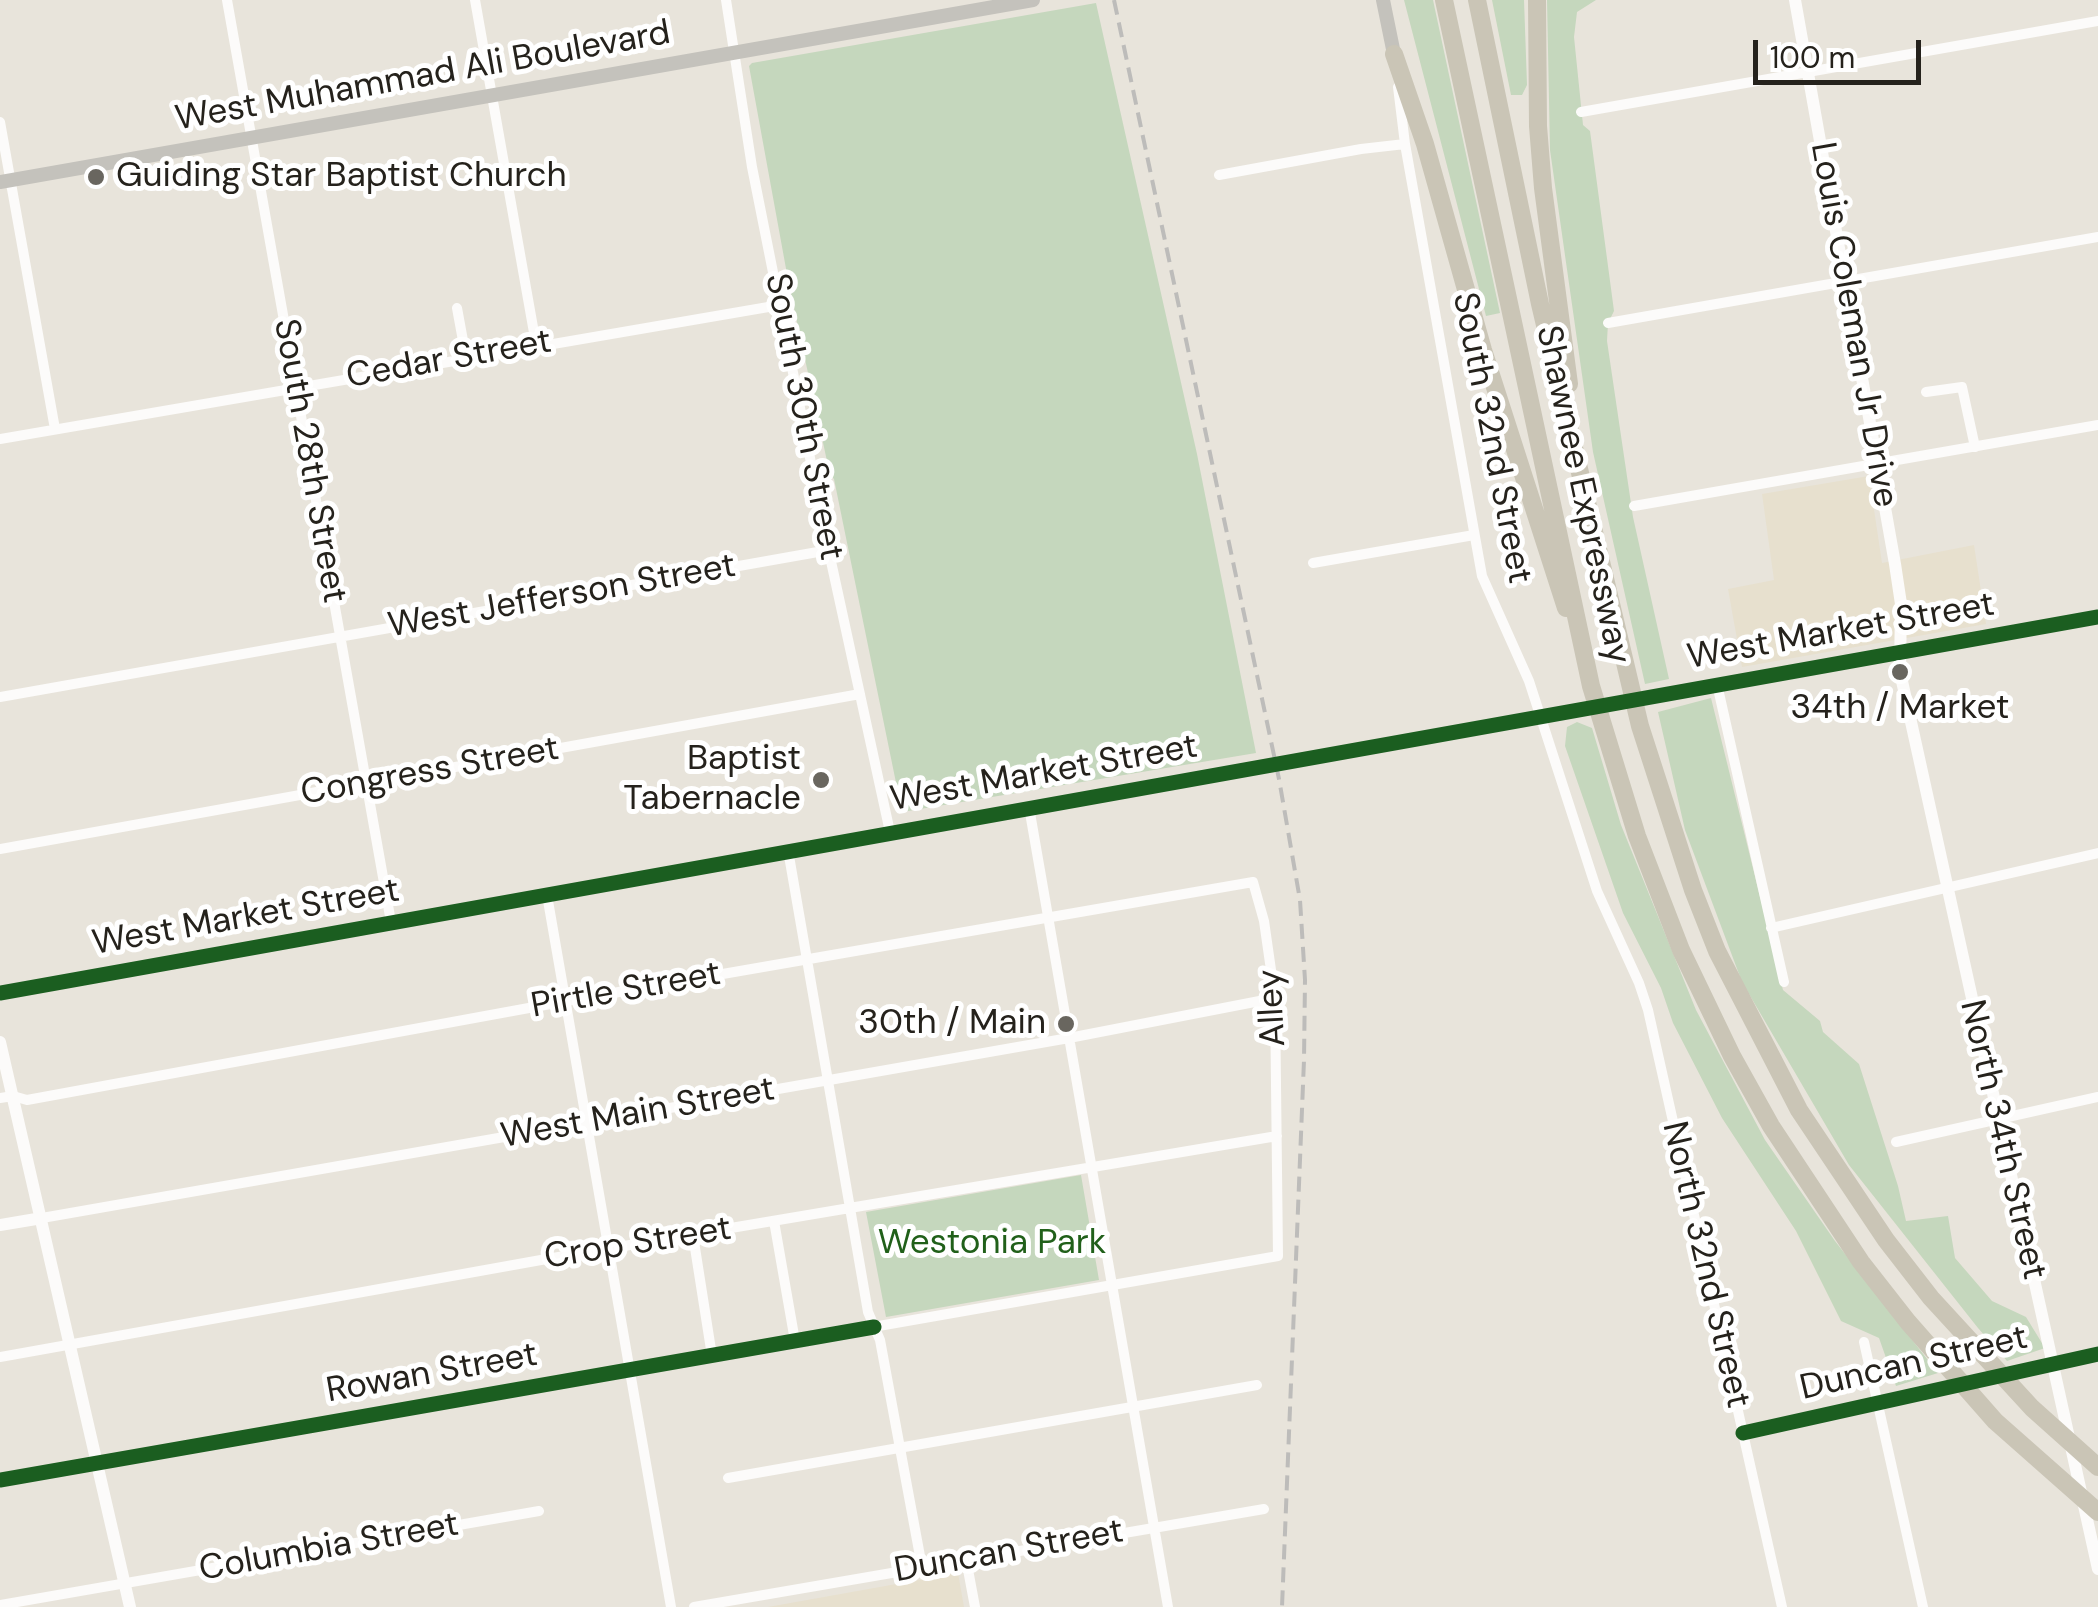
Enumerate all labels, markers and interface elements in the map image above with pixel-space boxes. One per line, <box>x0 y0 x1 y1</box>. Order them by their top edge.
street label: West Muhammad Ali Boulevard <box>172 13 674 141</box>
scale bar <box>1758 20 1926 82</box>
text: 100 m <box>1770 38 1855 77</box>
street label: Louis Coleman Jr Drive <box>1800 139 1906 511</box>
place label: Guiding Star Baptist Church <box>116 156 567 198</box>
marker: Guiding Star Baptist Church <box>85 166 107 188</box>
street label: South 30th Street <box>755 270 851 564</box>
street label: South 32nd Street <box>1442 289 1540 587</box>
street label: South 28th Street <box>263 316 355 606</box>
street label: Cedar Street <box>343 321 555 399</box>
street label: Shawnee Expressway <box>1526 322 1638 668</box>
street label: West Jefferson Street <box>385 546 739 648</box>
street label: West Market Street <box>1684 584 1998 680</box>
marker: 34th / Market <box>1889 661 1911 683</box>
place label: 34th / Market <box>1791 688 2009 730</box>
street label: West Market Street <box>887 726 1201 822</box>
street label: Congress Street <box>298 729 562 815</box>
place label: Baptist Tabernacle <box>623 739 801 821</box>
marker: Baptist Tabernacle <box>810 769 832 791</box>
street label: West Market Street <box>89 870 403 966</box>
street label: Pirtle Street <box>528 954 724 1028</box>
street label: Alley <box>1250 968 1296 1048</box>
street label: North 34th Street <box>1949 996 2055 1284</box>
place label: 30th / Main <box>858 1003 1046 1045</box>
marker: 30th / Main <box>1055 1013 1077 1035</box>
street label: West Main Street <box>498 1069 778 1159</box>
street label: North 32nd Street <box>1652 1118 1758 1412</box>
street label: Crop Street <box>542 1209 734 1279</box>
park label: Westonia Park <box>878 1223 1106 1265</box>
street label: Duncan Street <box>1796 1317 2032 1411</box>
street label: Rowan Street <box>323 1335 541 1413</box>
street label: Columbia Street <box>196 1505 462 1591</box>
street label: Duncan Street <box>891 1511 1127 1593</box>

